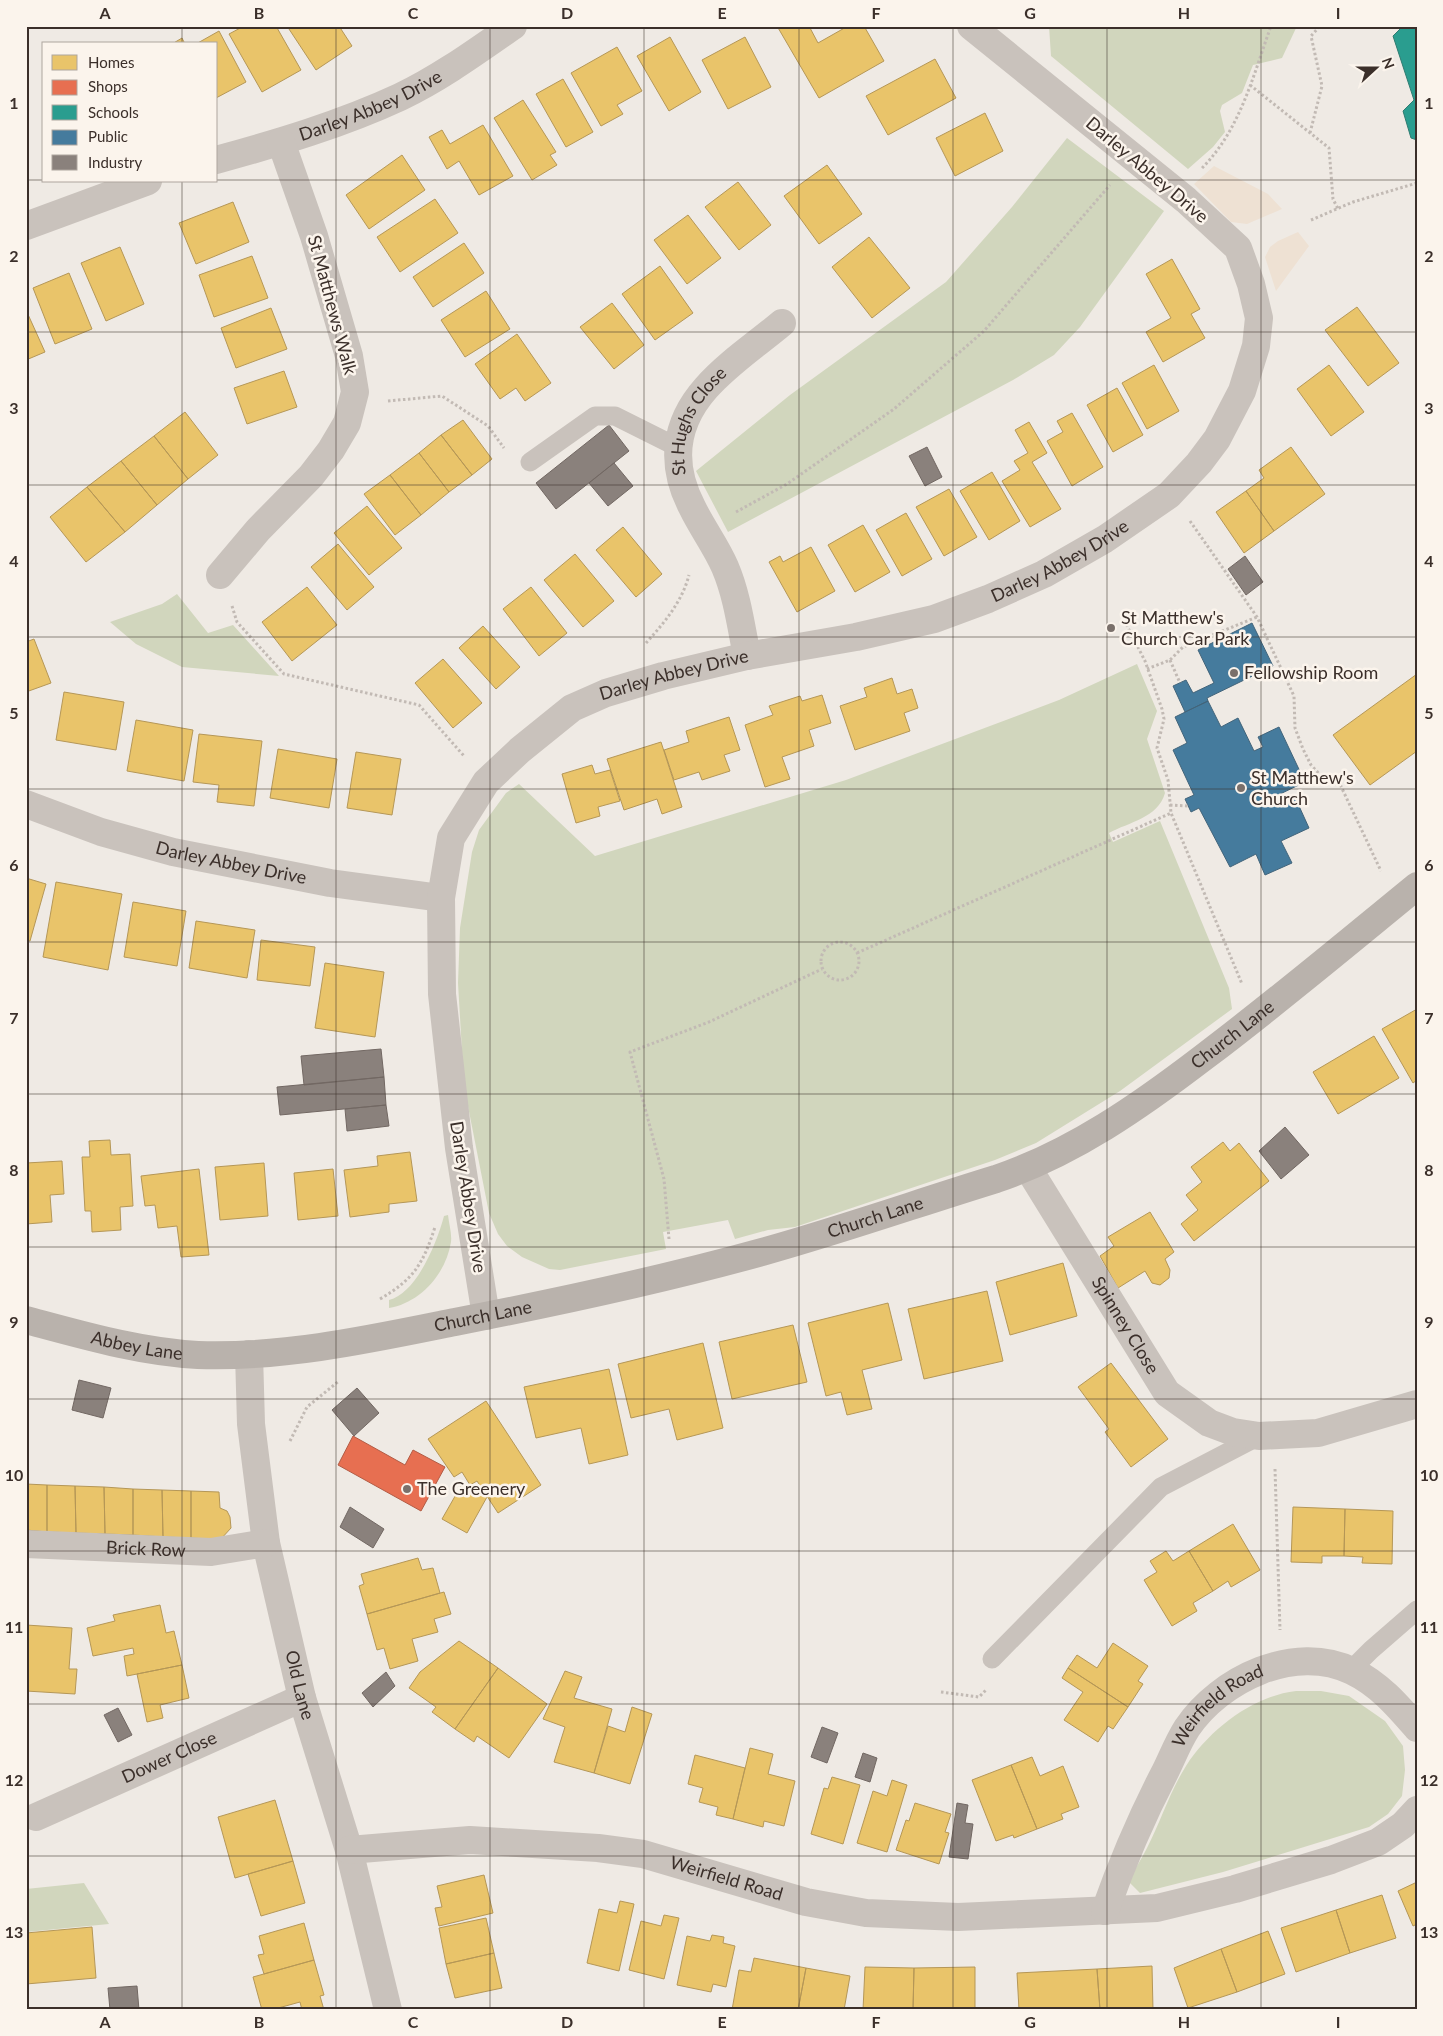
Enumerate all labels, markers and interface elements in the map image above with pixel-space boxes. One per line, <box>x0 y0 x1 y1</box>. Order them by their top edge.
text: A <box>98 3 111 22</box>
text: B <box>254 3 264 22</box>
text: C <box>408 3 419 22</box>
text: D <box>561 3 573 22</box>
text: E <box>717 3 727 22</box>
text: F <box>871 3 881 22</box>
text: G <box>1024 3 1036 22</box>
text: H <box>1178 3 1190 22</box>
text: I <box>1336 3 1340 22</box>
legend <box>42 42 218 182</box>
north arrow <box>1350 42 1400 92</box>
text: Homes <box>88 53 134 71</box>
text: N <box>1379 55 1398 71</box>
street label: Darley Abbey Drive <box>296 65 445 145</box>
text: Shops <box>88 77 128 95</box>
text: 1 <box>9 93 19 112</box>
text: 1 <box>1424 93 1434 112</box>
text: Schools <box>88 103 139 121</box>
street label: Darley Abbey Drive <box>1082 112 1213 227</box>
text: Public <box>88 127 128 145</box>
text: Industry <box>88 153 143 171</box>
street label: St Matthews Walk <box>304 233 362 378</box>
text: 2 <box>9 246 19 265</box>
text: 2 <box>1424 246 1434 265</box>
street label: St Hughs Close <box>666 361 730 477</box>
text: 3 <box>9 398 19 417</box>
text: 3 <box>1424 398 1434 417</box>
street label: Darley Abbey Drive <box>987 514 1132 606</box>
text: 4 <box>9 551 19 570</box>
text: 4 <box>1424 551 1434 570</box>
place label: St Matthew's Church Car Park <box>1121 606 1250 649</box>
marker: St Matthew's Church Car Park <box>1105 622 1117 634</box>
street label: Darley Abbey Drive <box>596 644 751 704</box>
place label: Fellowship Room <box>1244 661 1378 683</box>
marker: Fellowship Room <box>1228 667 1240 679</box>
text: 5 <box>9 703 19 722</box>
text: 5 <box>1424 703 1434 722</box>
place label: St Matthew's Church <box>1251 766 1354 809</box>
marker: St Matthew's Church <box>1235 782 1247 794</box>
street label: Darley Abbey Drive <box>153 836 309 888</box>
text: 6 <box>9 855 19 874</box>
text: 6 <box>1424 855 1434 874</box>
street label: Church Lane <box>1186 995 1278 1073</box>
text: 7 <box>9 1008 19 1027</box>
text: 7 <box>1424 1008 1434 1027</box>
street label: Darley Abbey Drive <box>446 1119 492 1274</box>
text: 8 <box>9 1160 19 1179</box>
text: 8 <box>1424 1160 1434 1179</box>
street label: Church Lane <box>824 1191 926 1242</box>
street label: Spinney Close <box>1088 1272 1165 1378</box>
street label: Church Lane <box>432 1295 534 1336</box>
text: 9 <box>9 1312 19 1331</box>
text: 9 <box>1424 1312 1434 1331</box>
street label: Abbey Lane <box>89 1326 184 1364</box>
text: 10 <box>5 1465 23 1484</box>
text: 10 <box>1420 1465 1438 1484</box>
place label: The Greenery <box>417 1477 526 1499</box>
marker: The Greenery <box>401 1483 413 1495</box>
street label: Brick Row <box>106 1535 186 1561</box>
text: 11 <box>5 1617 23 1636</box>
text: 11 <box>1420 1617 1438 1636</box>
street label: Old Lane <box>281 1648 320 1722</box>
street label: Weirfield Road <box>1167 1659 1266 1750</box>
street label: Dower Close <box>118 1726 220 1787</box>
text: 12 <box>5 1770 23 1789</box>
text: 12 <box>1420 1770 1438 1789</box>
street label: Weirfield Road <box>668 1851 786 1905</box>
text: 13 <box>5 1922 23 1941</box>
text: 13 <box>1420 1922 1438 1941</box>
text: A <box>98 2012 111 2031</box>
text: B <box>254 2012 264 2031</box>
text: C <box>408 2012 419 2031</box>
text: D <box>561 2012 573 2031</box>
text: E <box>717 2012 727 2031</box>
text: F <box>871 2012 881 2031</box>
text: G <box>1024 2012 1036 2031</box>
text: H <box>1178 2012 1190 2031</box>
text: I <box>1336 2012 1340 2031</box>

